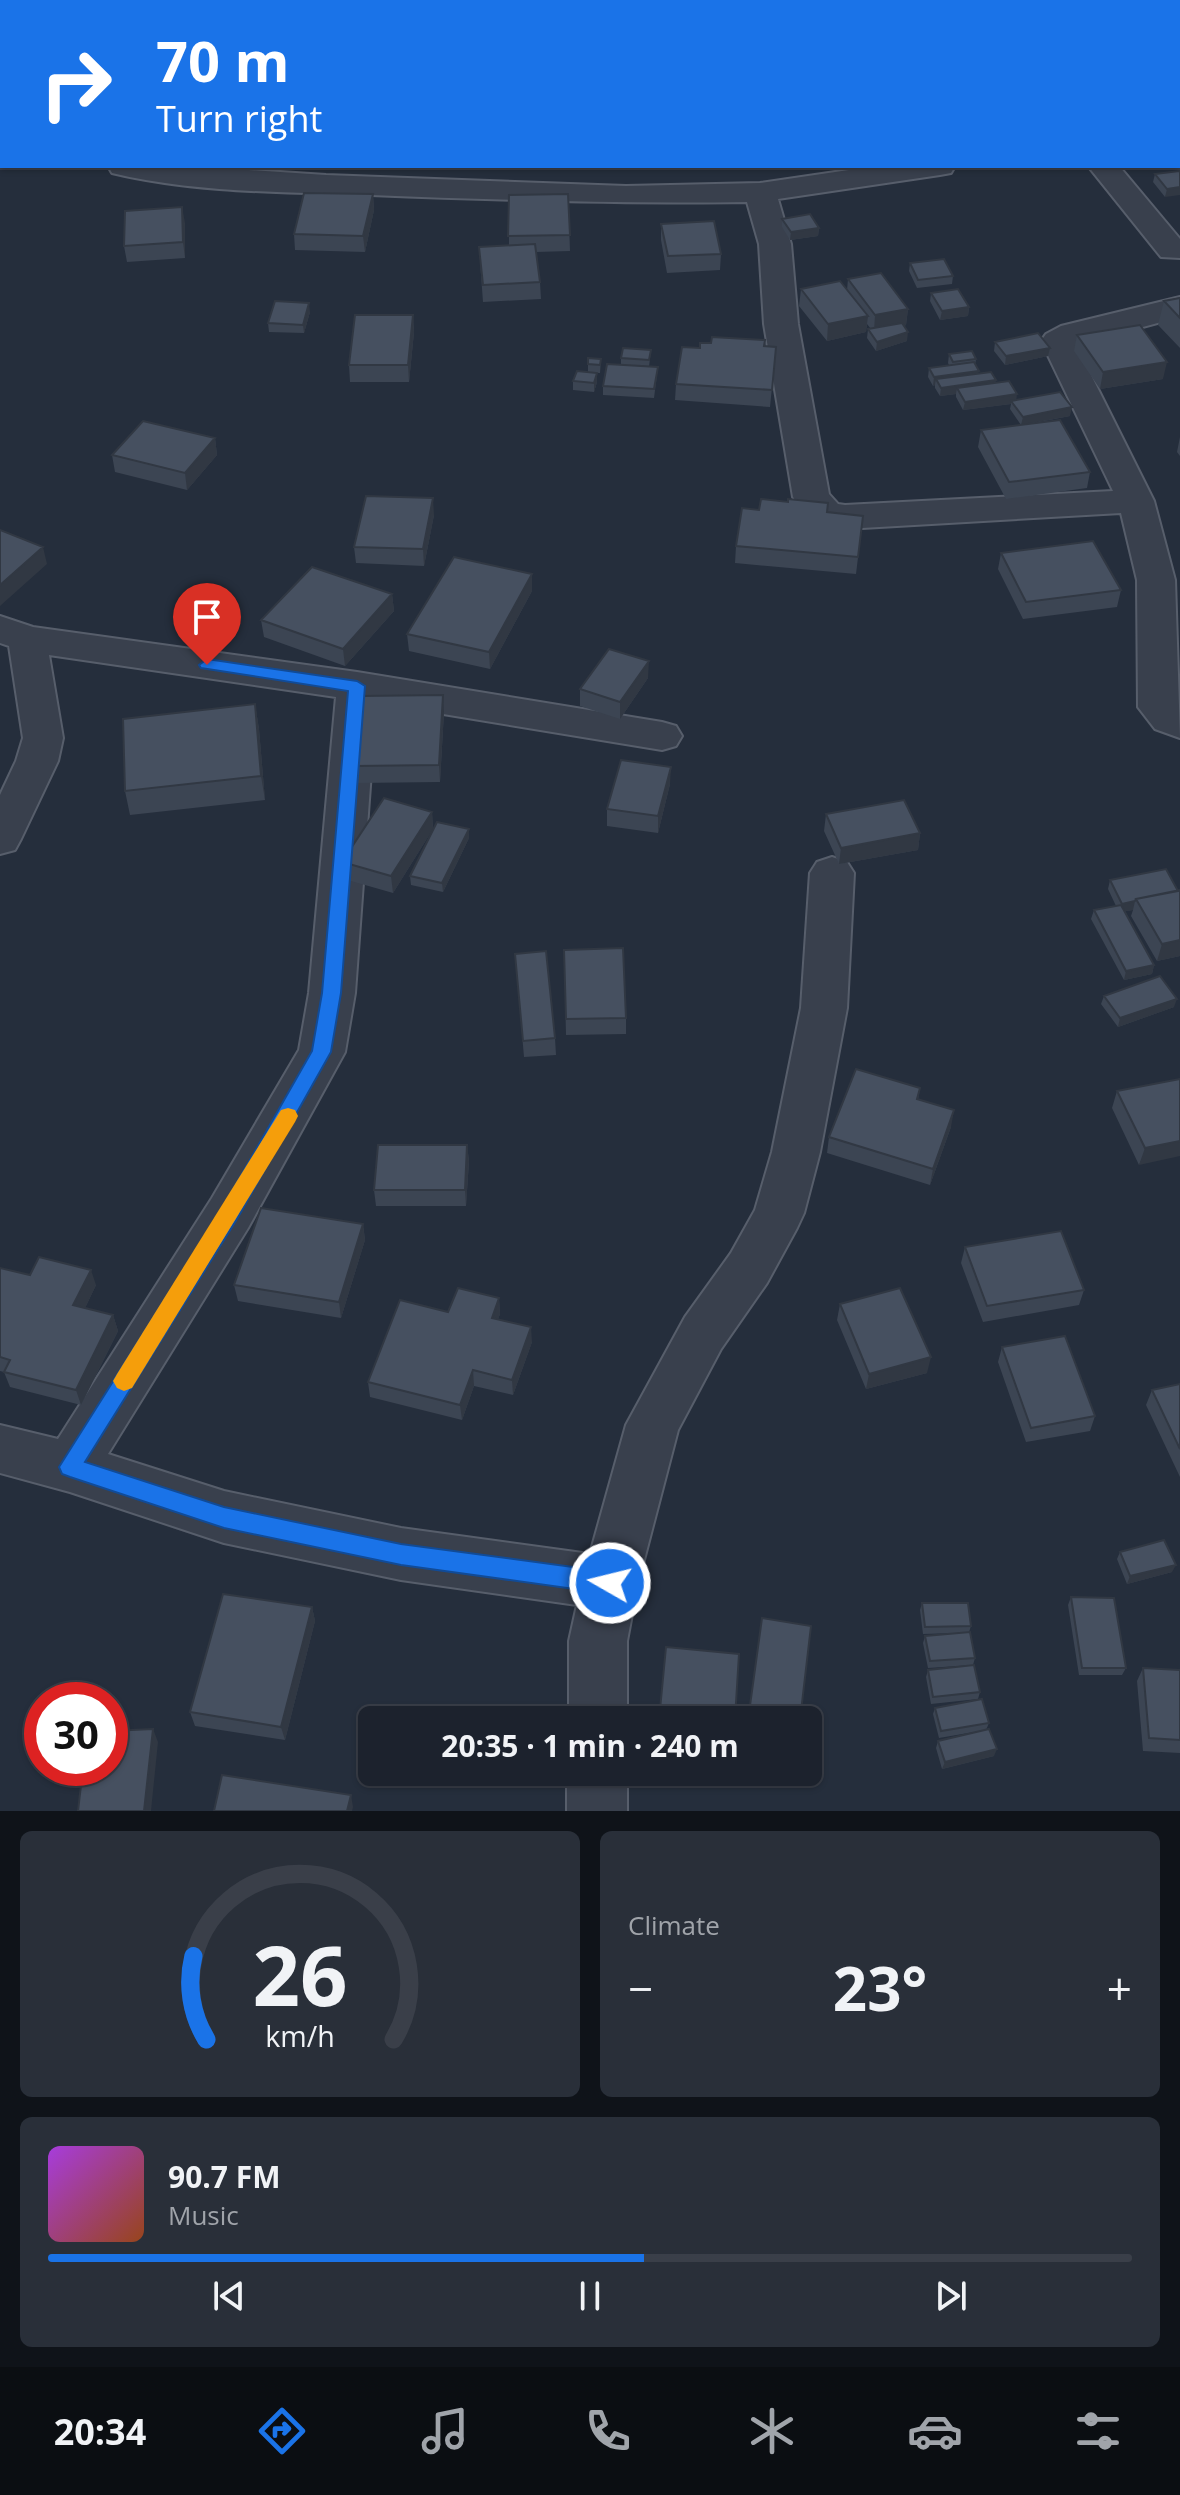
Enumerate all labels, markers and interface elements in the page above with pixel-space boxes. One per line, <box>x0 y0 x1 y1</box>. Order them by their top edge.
text: 70 m <box>156 22 290 98</box>
icon: right <box>24 32 128 136</box>
text: Turn right <box>156 94 322 143</box>
pin <box>173 583 241 665</box>
icon: arrive <box>185 595 229 639</box>
position arrow <box>568 1541 652 1625</box>
speed limit sign: 30 <box>24 1682 128 1786</box>
text: 20:35 · 1 min · 240 m <box>441 1725 739 1766</box>
text: Climate <box>628 1907 720 1943</box>
text: 26 <box>252 1917 348 2030</box>
text: 23° <box>833 1947 927 2029</box>
text: − <box>628 1958 653 2018</box>
text: + <box>1107 1958 1132 2018</box>
text: km/h <box>265 2016 335 2055</box>
text: 90.7 FM <box>168 2156 281 2197</box>
text: Music <box>168 2197 239 2233</box>
icon: previous <box>207 2274 251 2318</box>
icon: pause <box>568 2274 612 2318</box>
icon: next <box>929 2274 973 2318</box>
icon: directions <box>254 2403 310 2459</box>
icon: music <box>417 2403 473 2459</box>
icon: phone <box>580 2403 636 2459</box>
icon: climate <box>744 2403 800 2459</box>
icon: car <box>907 2403 963 2459</box>
icon: filters <box>1070 2403 1126 2459</box>
text: 20:34 <box>54 2407 146 2456</box>

